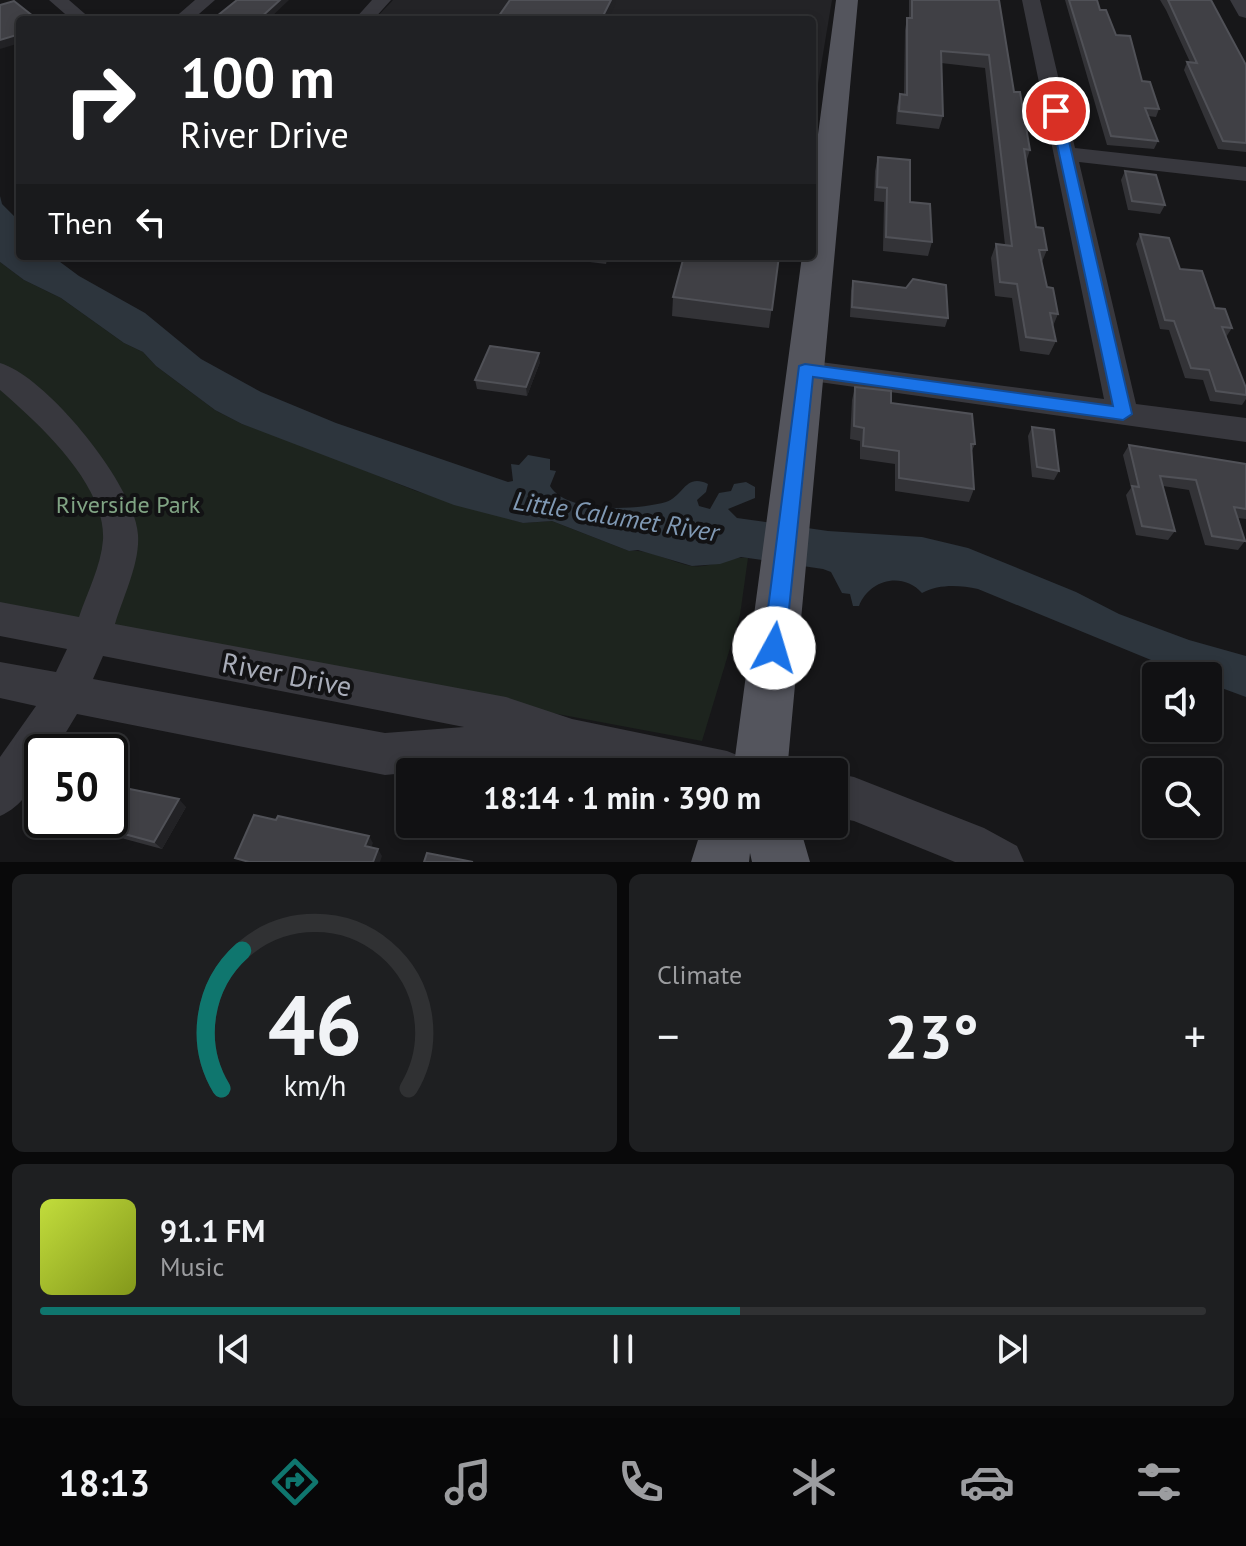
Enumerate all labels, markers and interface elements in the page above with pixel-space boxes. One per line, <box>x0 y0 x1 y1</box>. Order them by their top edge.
text: 100 m <box>180 41 335 113</box>
icon: right <box>48 48 152 152</box>
pin <box>1022 77 1090 145</box>
icon: arrive <box>1034 89 1078 133</box>
text: River Drive <box>180 111 349 158</box>
icon: left <box>129 200 173 244</box>
text: Then <box>48 203 113 242</box>
water label: Little Calumet River <box>511 483 723 549</box>
park label: Riverside Park <box>56 489 201 520</box>
position arrow <box>732 606 816 690</box>
street label: River Drive <box>219 643 355 705</box>
map controls <box>1142 662 1222 838</box>
button: sound <box>1142 662 1222 742</box>
speed limit sign: 50 <box>24 734 128 838</box>
button: search <box>1142 758 1222 838</box>
text: 18:14 · 1 min · 390 m <box>483 778 761 817</box>
text: Climate <box>657 958 742 991</box>
text: 46 <box>267 970 362 1078</box>
text: 23° <box>884 997 979 1075</box>
text: − <box>657 1007 679 1064</box>
text: + <box>1184 1007 1206 1064</box>
text: km/h <box>283 1067 346 1104</box>
text: 91.1 FM <box>160 1211 265 1250</box>
text: Music <box>160 1250 224 1283</box>
icon: previous <box>212 1327 256 1371</box>
icon: pause <box>601 1327 645 1371</box>
icon: next <box>990 1327 1034 1371</box>
icon: directions <box>267 1454 323 1510</box>
icon: music <box>440 1454 496 1510</box>
icon: phone <box>613 1454 669 1510</box>
icon: climate <box>786 1454 842 1510</box>
icon: car <box>959 1454 1015 1510</box>
icon: filters <box>1131 1454 1187 1510</box>
text: 18:13 <box>58 1459 150 1506</box>

